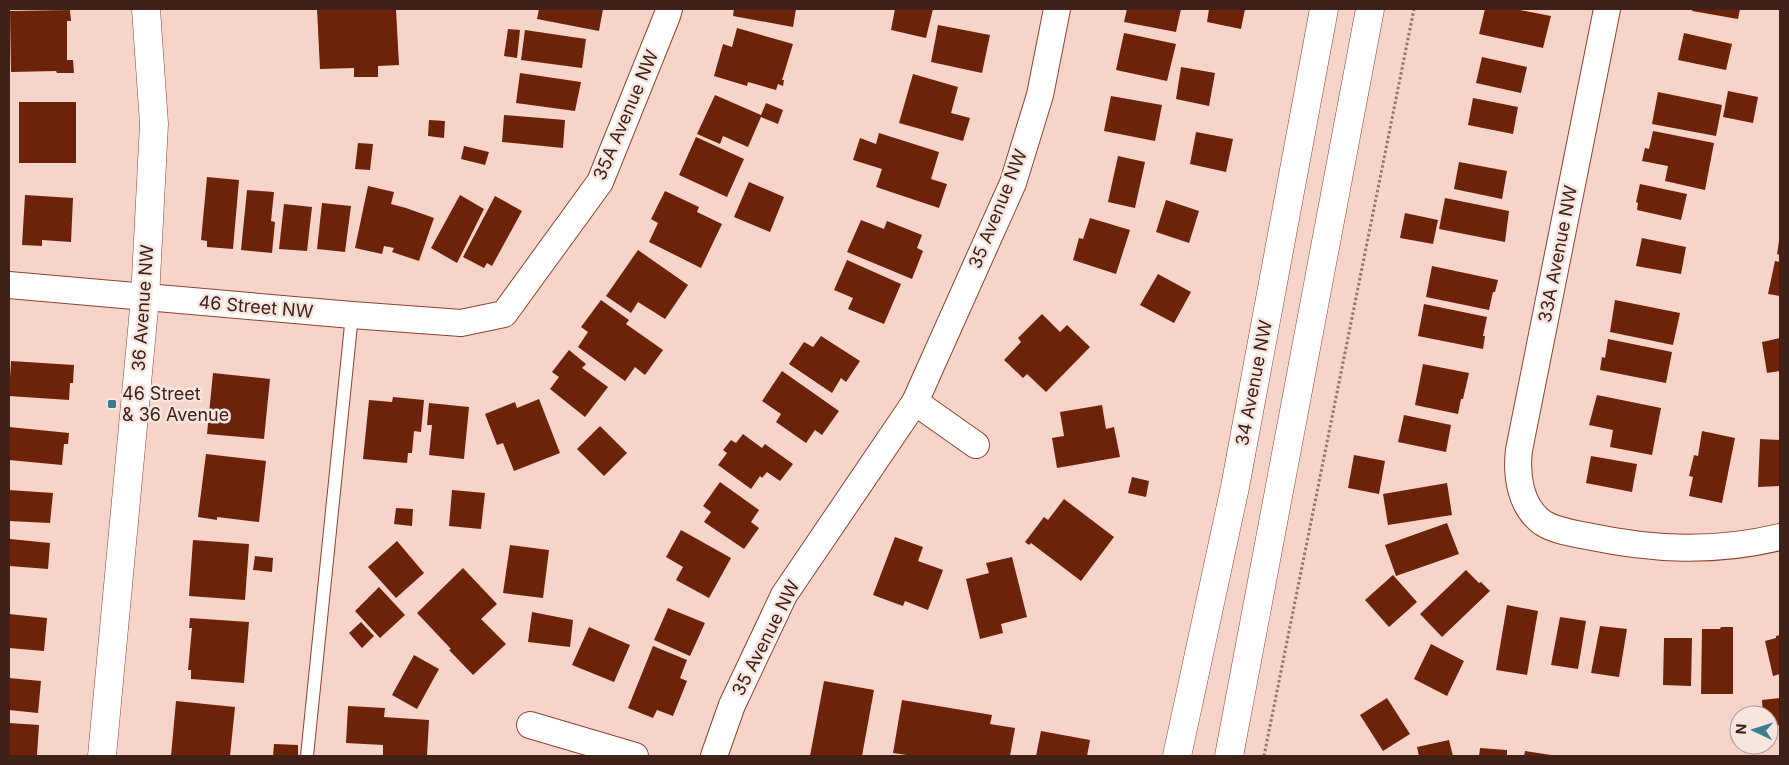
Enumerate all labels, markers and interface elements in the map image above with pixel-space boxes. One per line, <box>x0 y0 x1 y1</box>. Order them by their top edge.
street label: 35A Avenue NW <box>589 46 662 183</box>
street label: 35 Avenue NW <box>964 146 1031 271</box>
street label: 33A Avenue NW <box>1534 183 1581 324</box>
street label: 36 Avenue NW <box>128 244 157 372</box>
street label: 46 Street NW <box>198 291 314 322</box>
street label: 34 Avenue NW <box>1231 318 1276 447</box>
place label: 46 Street & 36 Avenue <box>122 383 229 425</box>
marker: 46 Street & 36 Avenue <box>106 398 118 410</box>
street label: 35 Avenue NW <box>727 576 804 699</box>
north arrow <box>1729 705 1779 755</box>
text: N <box>1732 723 1749 735</box>

